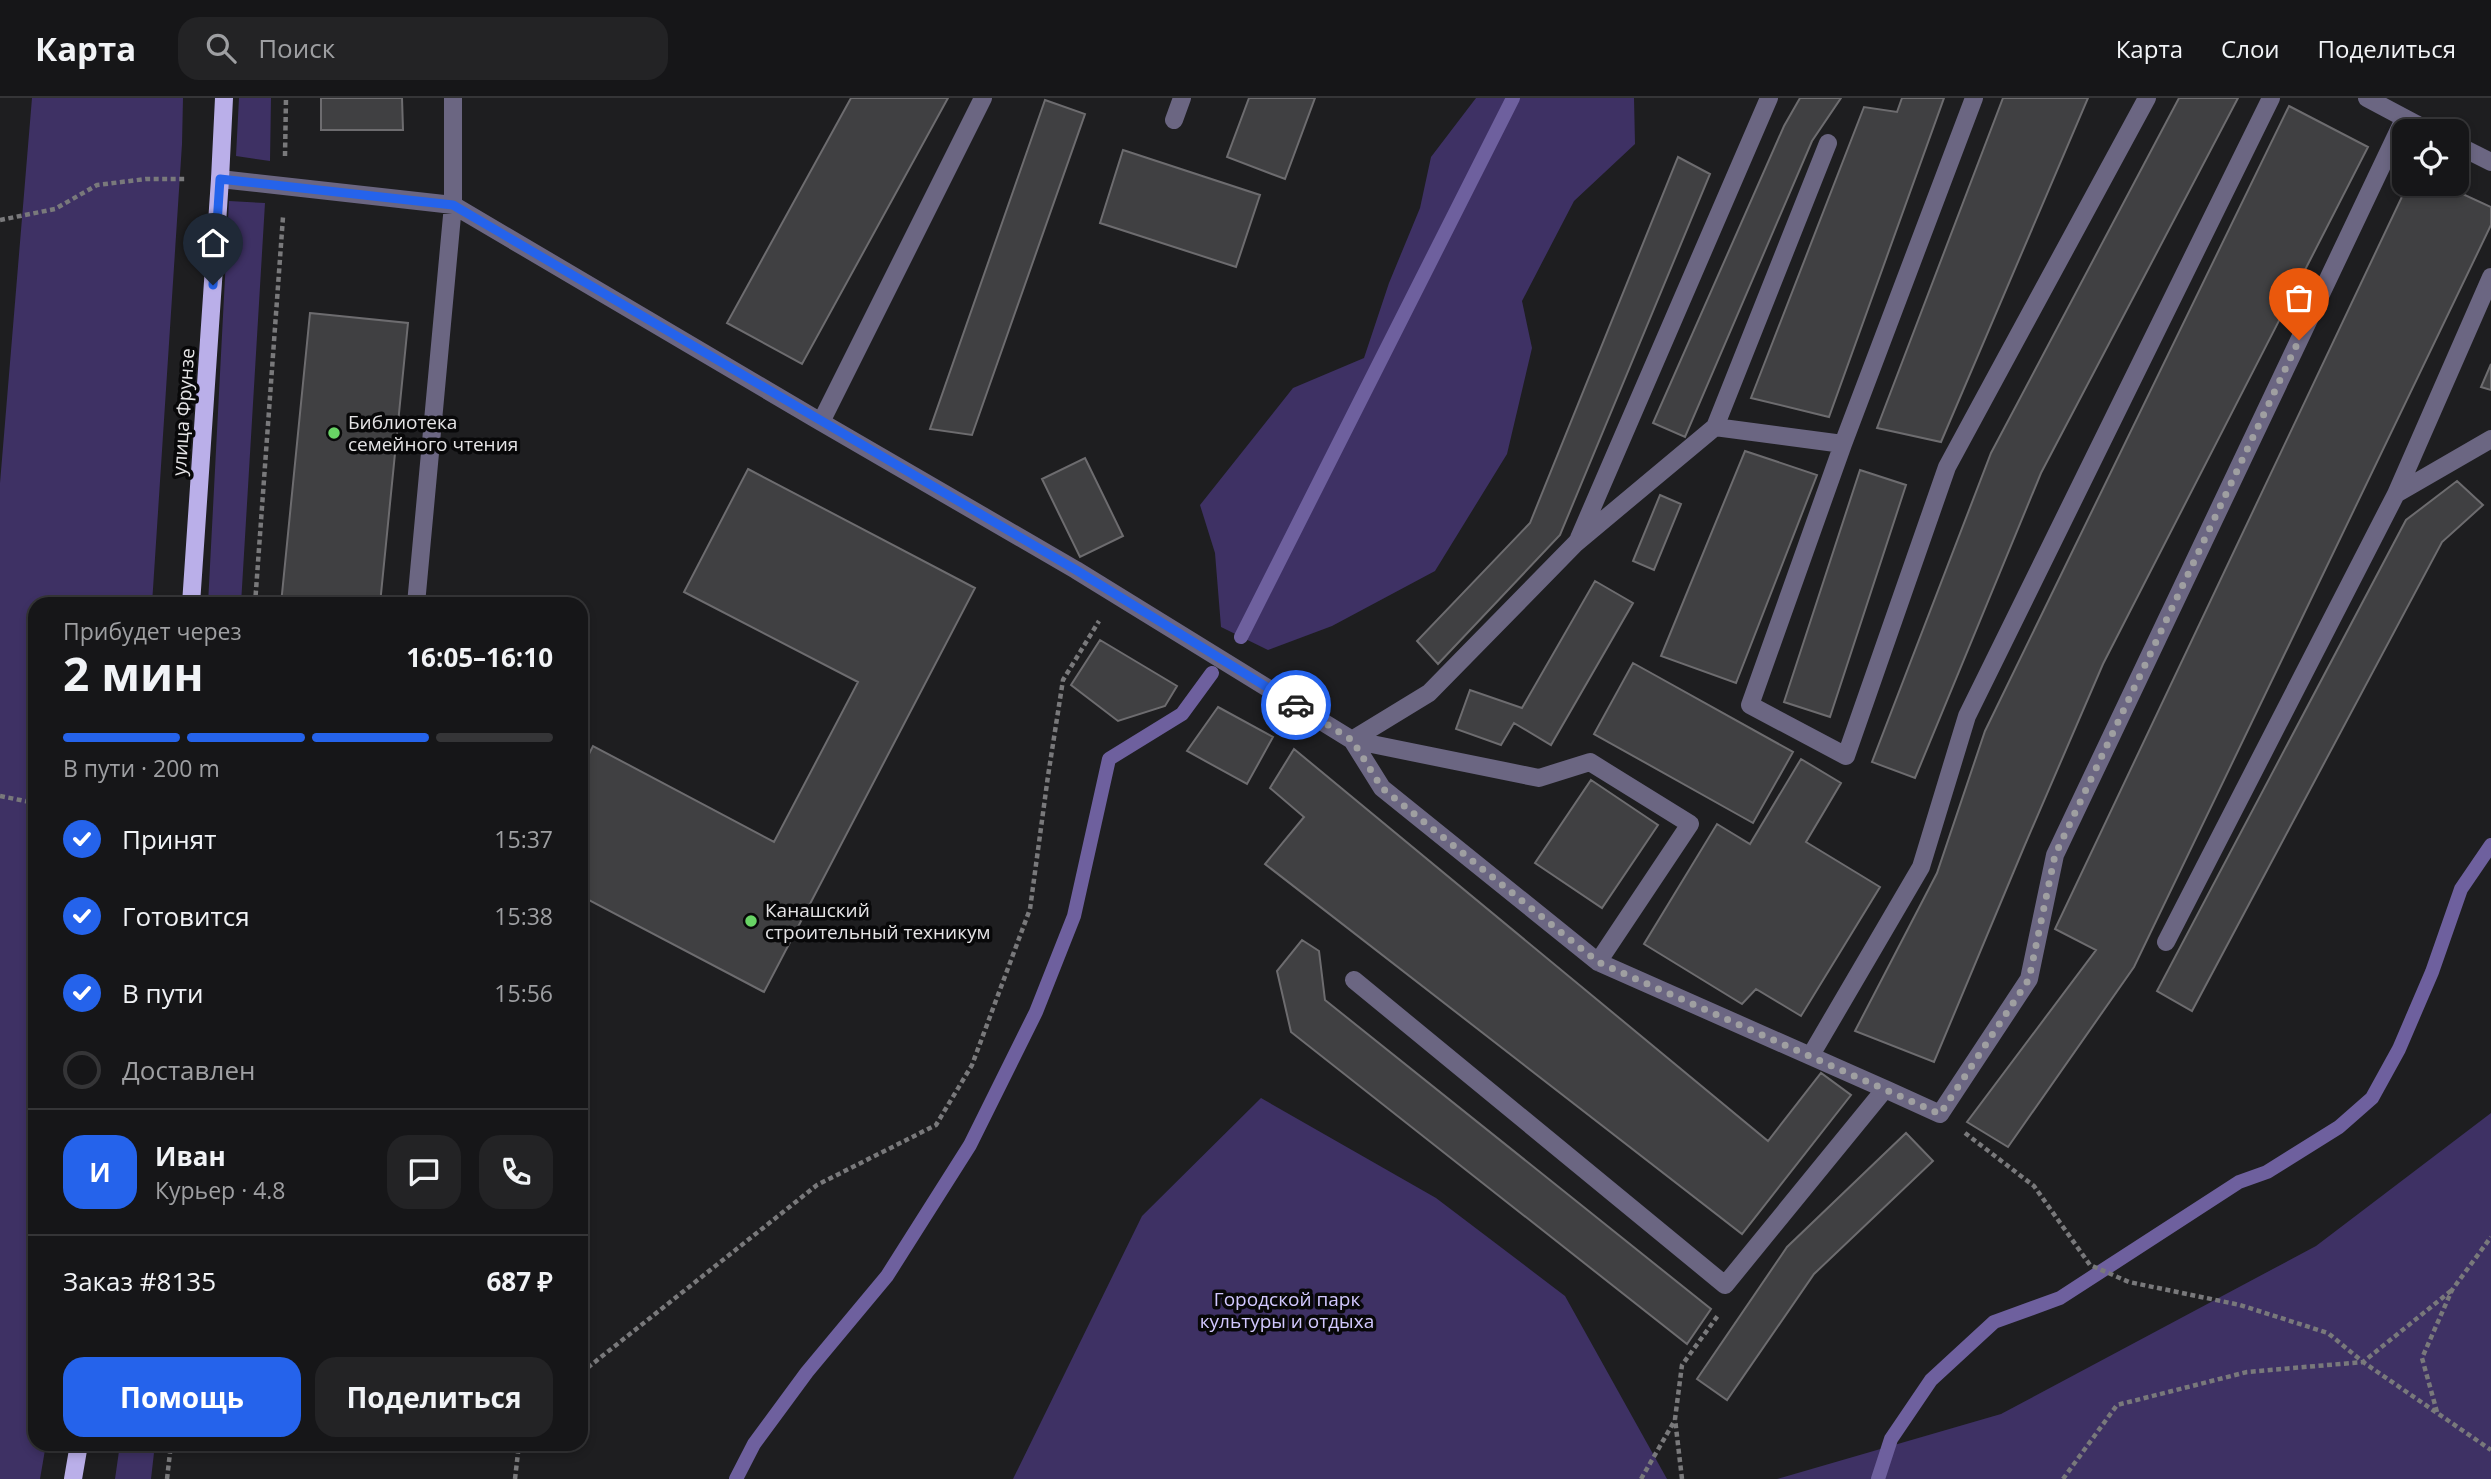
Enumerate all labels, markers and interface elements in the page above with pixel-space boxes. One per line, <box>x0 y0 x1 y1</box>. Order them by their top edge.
search box <box>178 17 668 80</box>
text: Карта <box>35 26 136 71</box>
icon: search <box>202 29 240 67</box>
text: Поиск <box>258 30 335 66</box>
text: Карта <box>2116 32 2183 65</box>
text: Слои <box>2221 32 2280 65</box>
text: Поделиться <box>2318 32 2456 65</box>
map controls <box>2392 119 2469 196</box>
button: locate <box>2392 119 2469 196</box>
pin <box>183 213 243 285</box>
icon: home <box>194 224 232 262</box>
pin <box>2269 268 2329 340</box>
icon: bag <box>2280 279 2318 317</box>
street label: улица Фрунзе <box>166 347 200 477</box>
place label: Библиотека семейного чтения <box>348 409 518 457</box>
marker: Библиотека семейного чтения <box>326 425 342 441</box>
text: Прибудет через <box>63 615 242 647</box>
text: 16:05–16:10 <box>406 639 553 675</box>
text: 2 мин <box>63 642 204 704</box>
courier <box>1261 670 1331 740</box>
icon: car <box>1277 686 1315 724</box>
text: В пути · 200 m <box>63 752 220 784</box>
icon: check <box>63 820 101 858</box>
text: Принят <box>122 821 216 857</box>
text: 15:37 <box>494 823 553 855</box>
icon: check <box>63 897 101 935</box>
place label: Канашский строительный техникум <box>765 897 990 945</box>
text: Готовится <box>122 898 250 934</box>
text: 15:38 <box>494 900 553 932</box>
marker: Канашский строительный техникум <box>743 913 759 929</box>
icon: check <box>63 974 101 1012</box>
text: В пути <box>122 975 203 1011</box>
text: 15:56 <box>494 977 553 1009</box>
text: Доставлен <box>122 1052 255 1088</box>
button: chat <box>387 1135 461 1209</box>
button: phone <box>479 1135 553 1209</box>
text: Иван <box>155 1138 226 1174</box>
text: И <box>89 1154 111 1190</box>
text: Курьер · 4.8 <box>155 1174 286 1206</box>
text: Заказ #8135 <box>63 1263 216 1299</box>
text: 687 ₽ <box>487 1263 553 1299</box>
park label: Городской парк культуры и отдыха <box>1200 1286 1374 1334</box>
button: Помощь <box>63 1357 301 1437</box>
button: Поделиться <box>315 1357 553 1437</box>

